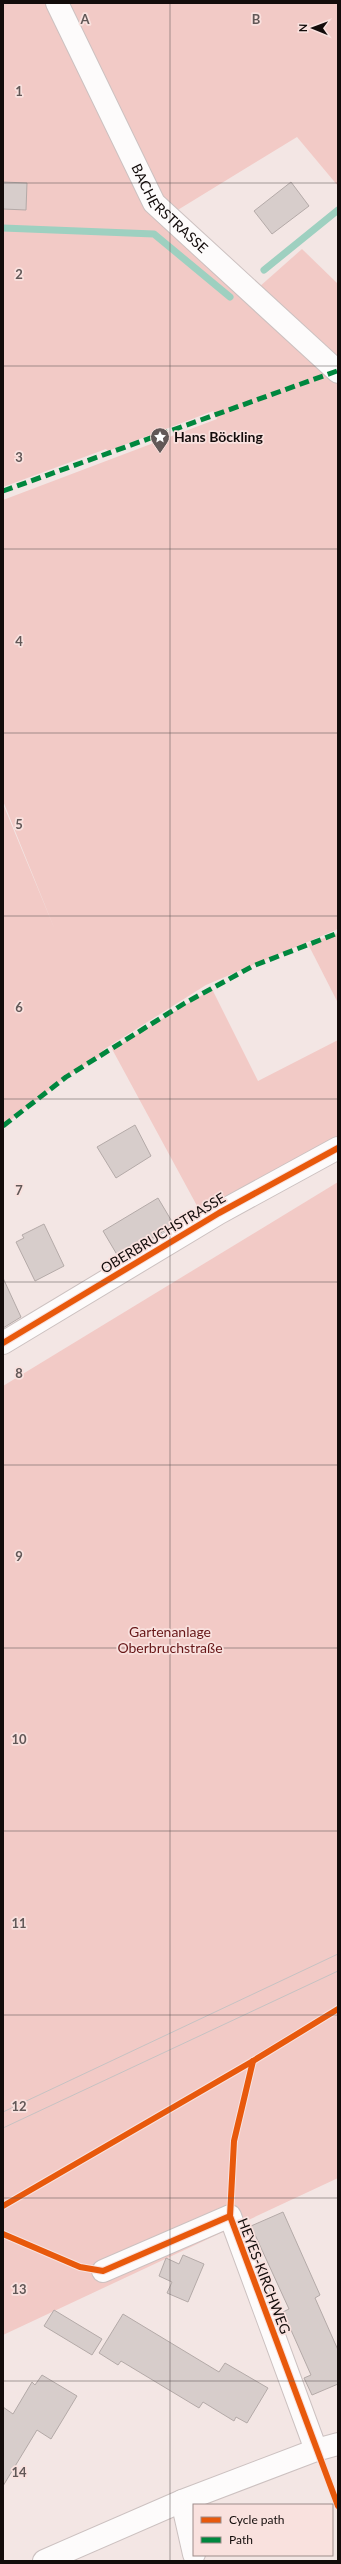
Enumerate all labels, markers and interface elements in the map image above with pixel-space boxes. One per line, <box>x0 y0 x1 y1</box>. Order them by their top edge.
north arrow <box>293 8 333 48</box>
text: A <box>79 11 90 27</box>
text: B <box>252 11 261 27</box>
text: N <box>296 23 309 32</box>
text: 1 <box>15 83 23 99</box>
street label: BACHERSTRASSE <box>128 161 212 256</box>
text: 2 <box>15 266 23 282</box>
place icon: Hans Böckling <box>149 426 171 454</box>
place label: Hans Böckling <box>174 428 263 445</box>
text: 3 <box>15 449 23 465</box>
text: 4 <box>15 633 23 649</box>
text: 5 <box>15 816 23 832</box>
text: 6 <box>15 999 23 1015</box>
text: 7 <box>15 1182 23 1198</box>
street label: OBERBRUCHSTRASSE <box>97 1189 228 1277</box>
text: 8 <box>15 1365 23 1381</box>
text: 9 <box>15 1548 23 1564</box>
park label: Gartenanlage Oberbruchstraße <box>117 1623 223 1656</box>
text: 10 <box>11 1731 27 1747</box>
text: 11 <box>11 1915 27 1931</box>
text: 12 <box>11 2098 27 2114</box>
street label: HEYES-KIRCHWEG <box>235 2215 294 2336</box>
text: 13 <box>11 2281 27 2297</box>
text: 14 <box>11 2464 27 2480</box>
legend <box>193 2504 333 2556</box>
text: Cycle path <box>229 2512 284 2527</box>
text: Path <box>229 2532 253 2547</box>

